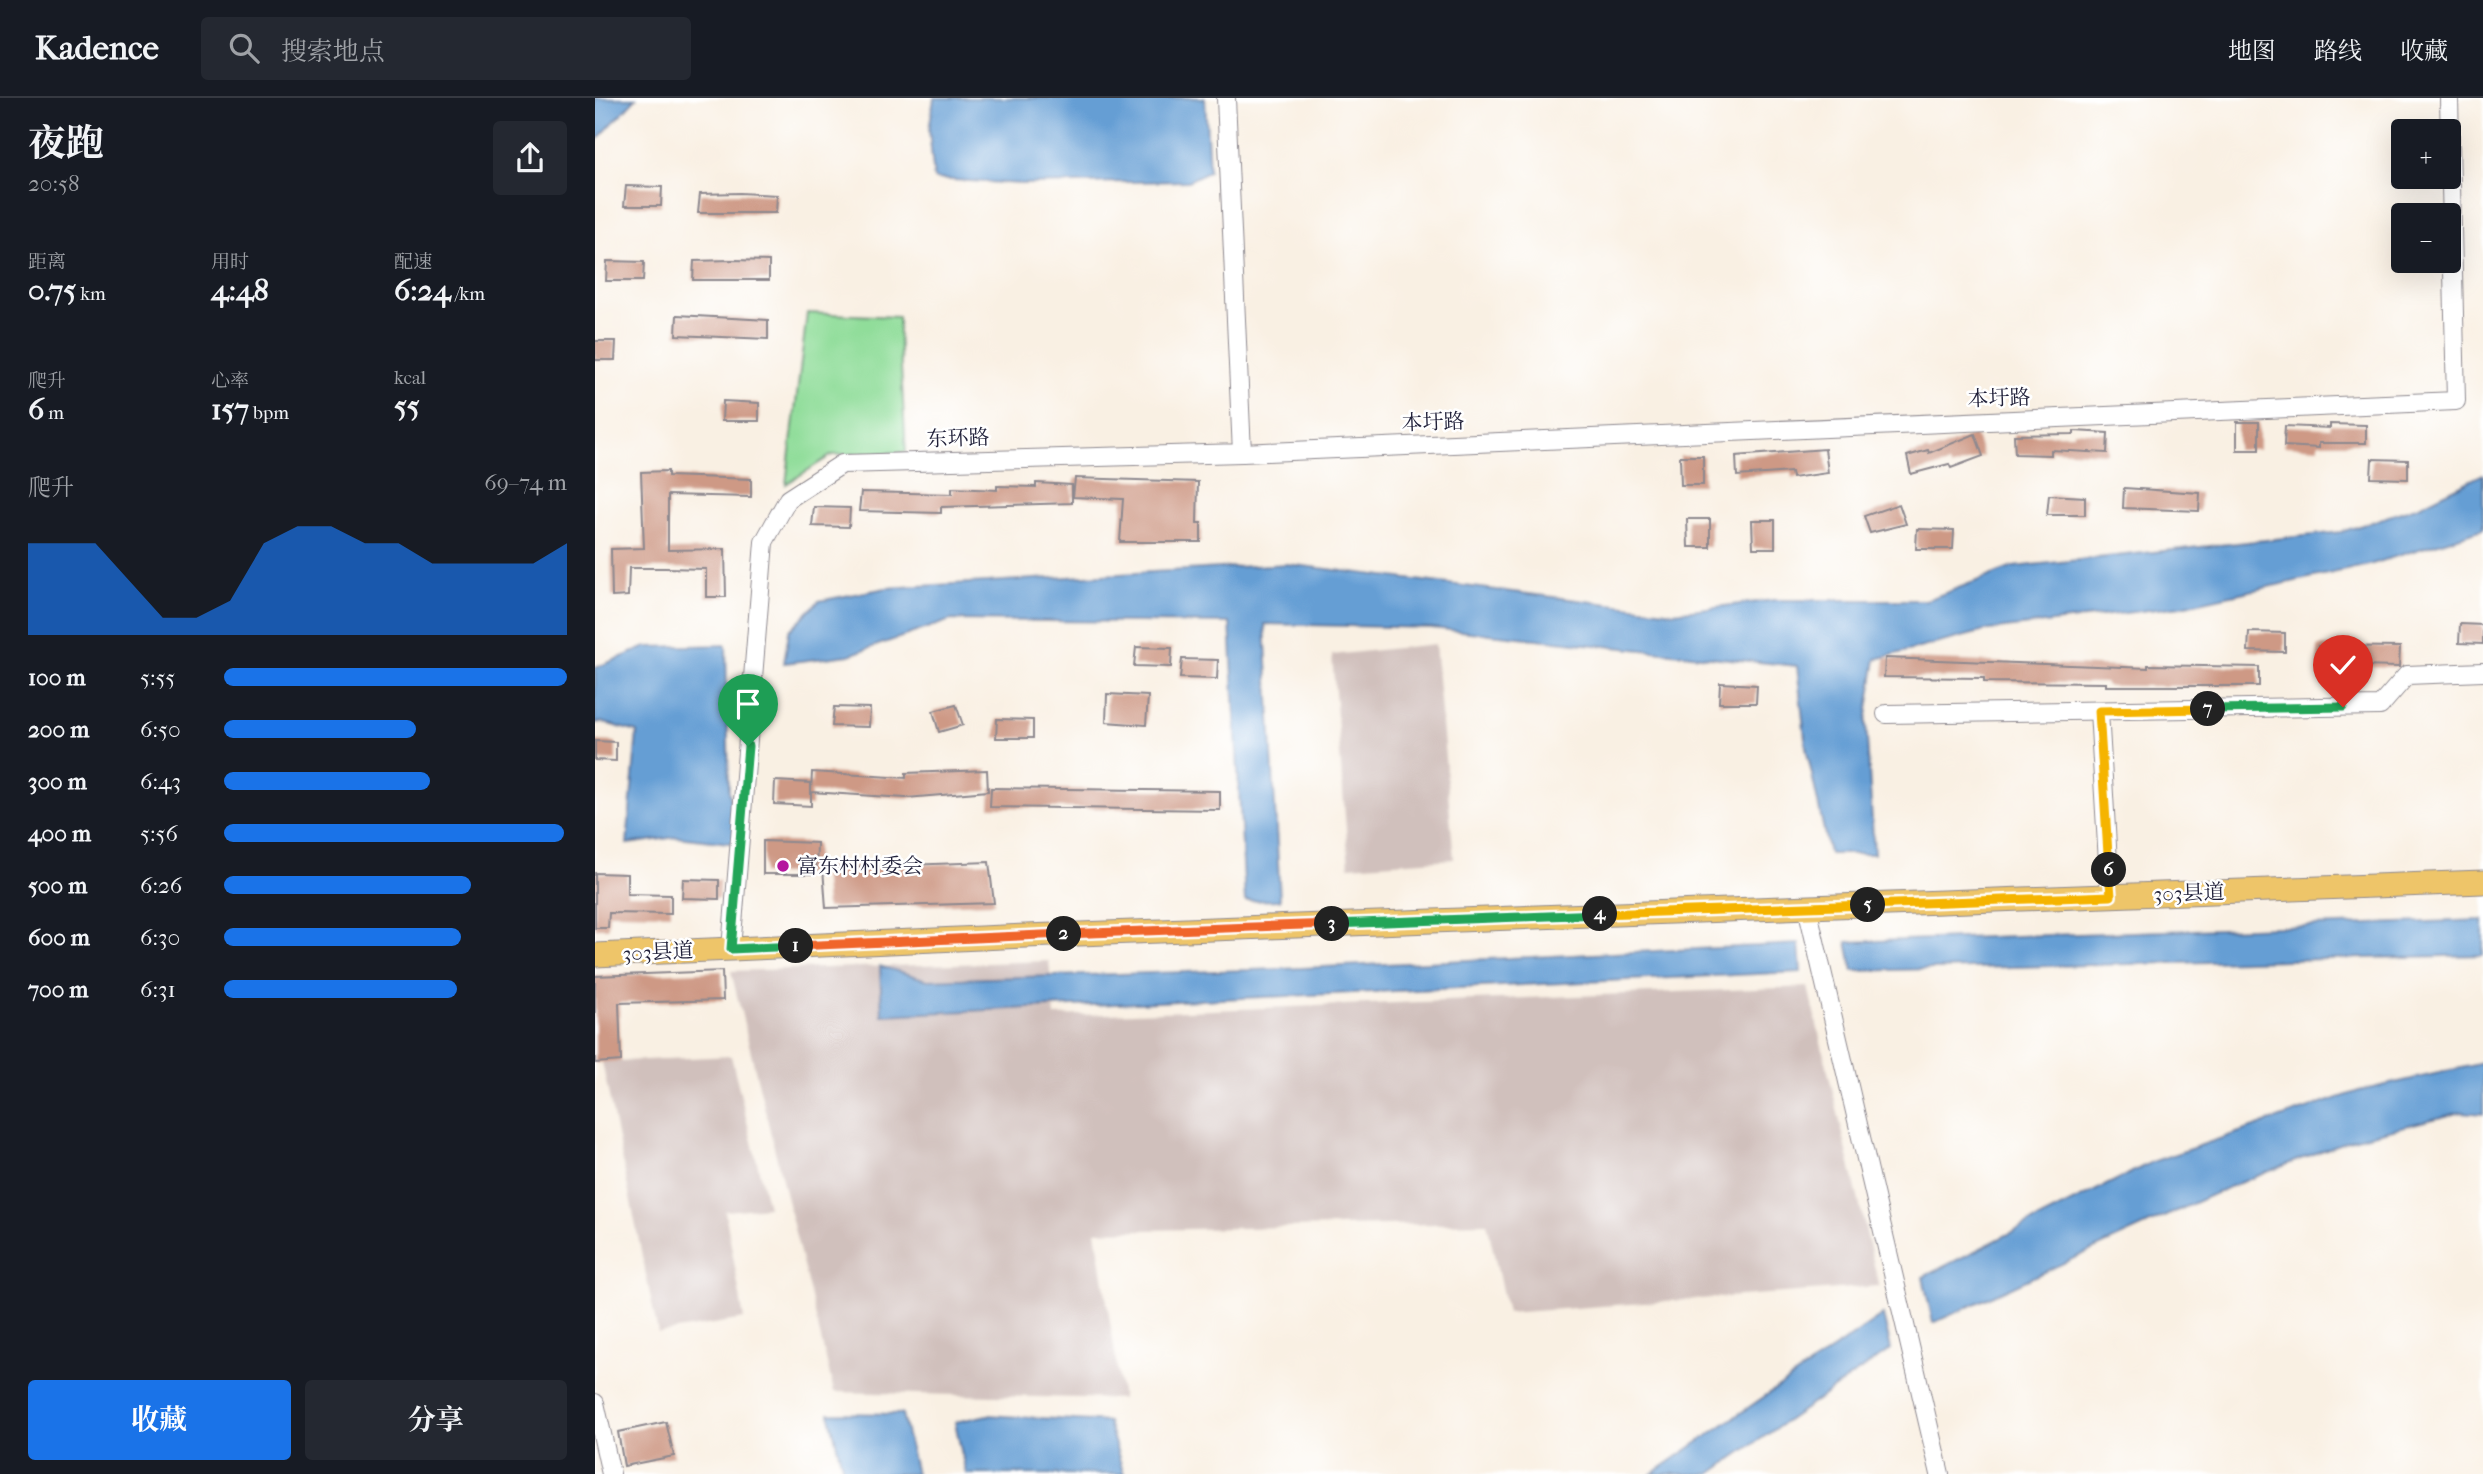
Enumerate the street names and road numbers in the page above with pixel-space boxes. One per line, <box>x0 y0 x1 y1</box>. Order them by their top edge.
street label: 本圩路 <box>1967 385 2031 411</box>
street label: 本圩路 <box>1401 409 1465 435</box>
street label: 东环路 <box>926 425 990 451</box>
street label: 303县道 <box>2153 880 2225 906</box>
street label: 303县道 <box>622 938 694 966</box>

